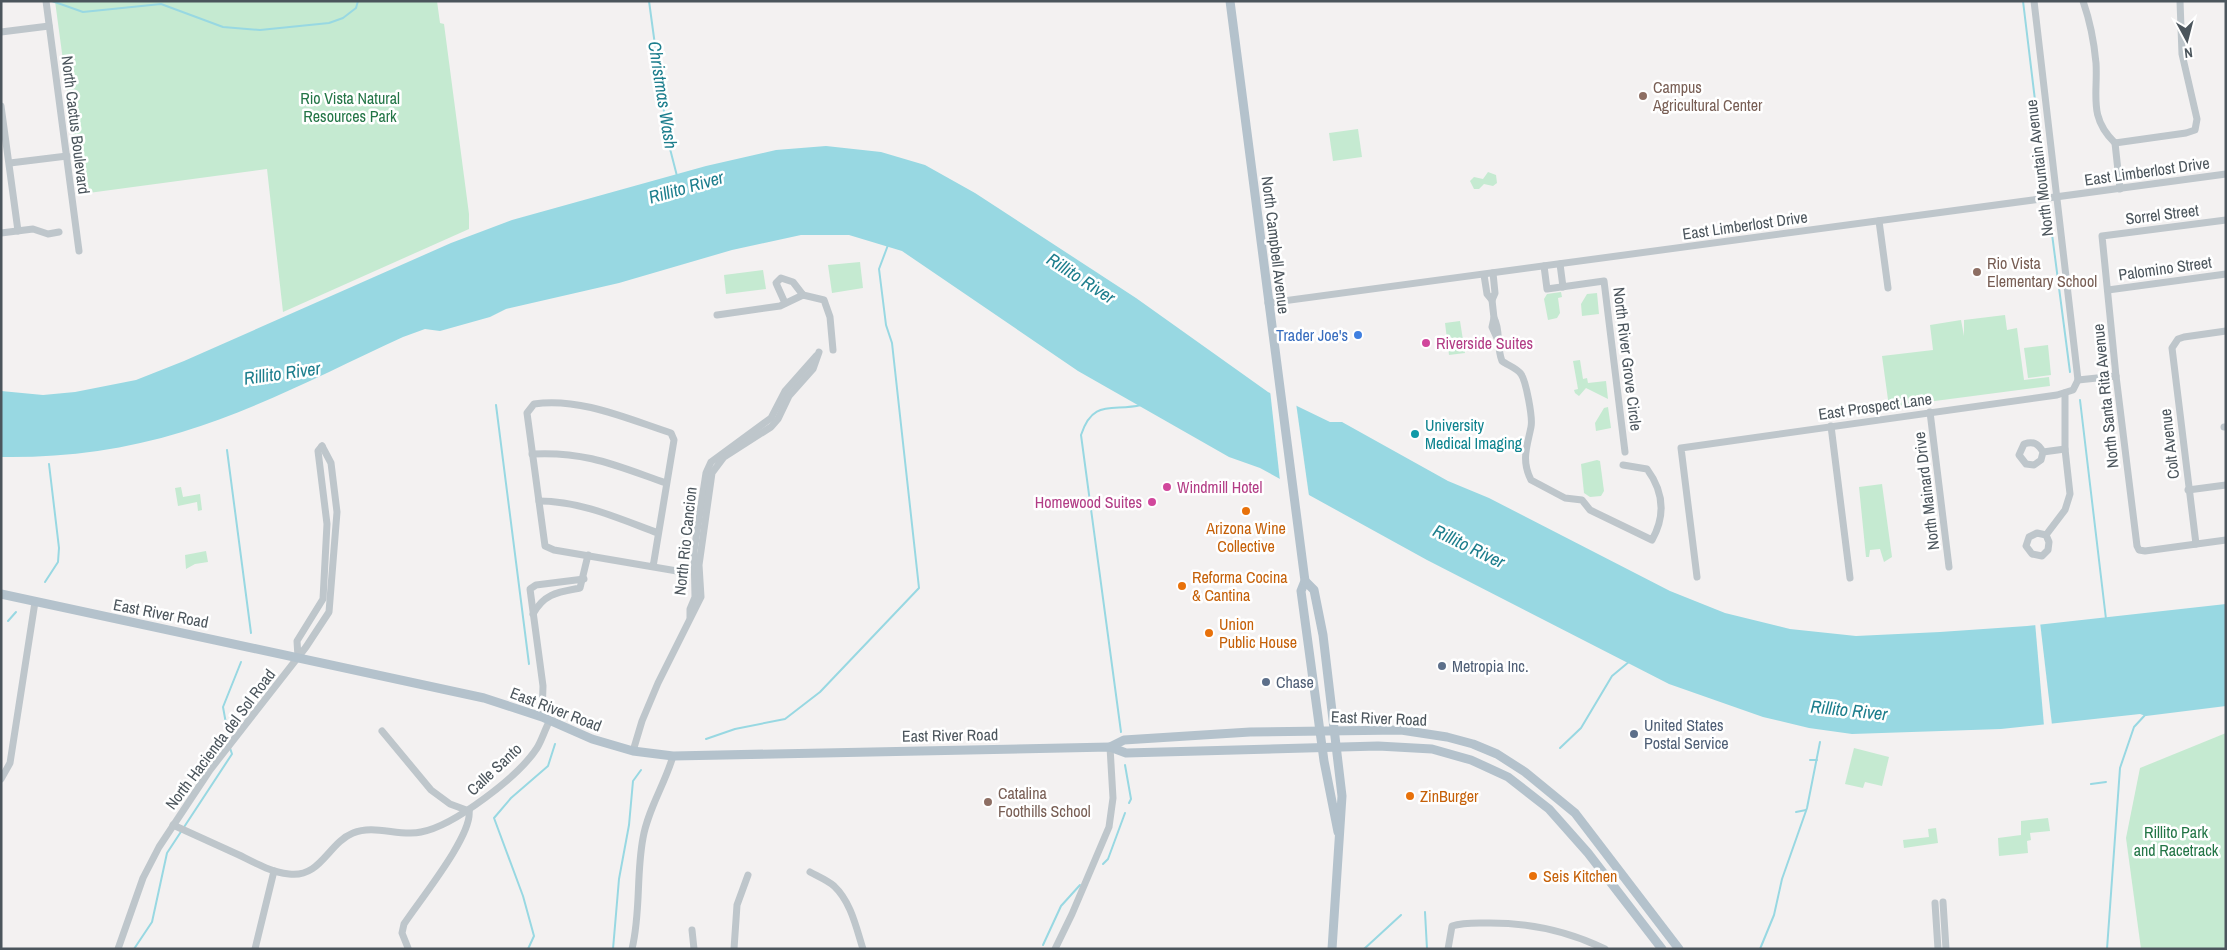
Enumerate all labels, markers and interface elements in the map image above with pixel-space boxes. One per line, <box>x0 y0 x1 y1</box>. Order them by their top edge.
north arrow <box>2162 15 2212 65</box>
water label: Christmas Wash <box>642 39 684 151</box>
text: N <box>2183 43 2194 62</box>
street label: North Cactus Boulevard <box>57 55 95 195</box>
place label: Campus Agricultural Center <box>1652 76 1763 116</box>
park label: Rio Vista Natural Resources Park <box>300 87 400 127</box>
marker: Campus Agricultural Center <box>1637 90 1649 102</box>
street label: North Mountain Avenue <box>2020 98 2058 238</box>
street label: East Limberlost Drive <box>2083 151 2211 191</box>
water label: Rillito River <box>646 164 728 210</box>
street label: North Campbell Avenue <box>1257 175 1295 315</box>
street label: Sorrel Street <box>2124 199 2200 229</box>
street label: East Limberlost Drive <box>1681 205 1809 245</box>
water label: Rillito River <box>1042 247 1121 310</box>
street label: Palomino Street <box>2117 251 2213 285</box>
place label: Rio Vista Elementary School <box>1987 252 2097 292</box>
marker: Rio Vista Elementary School <box>1971 266 1983 278</box>
street label: North River Grove Circle <box>1608 286 1648 432</box>
street label: North Santa Rita Avenue <box>2086 323 2124 469</box>
place label: Trader Joe's <box>1276 324 1348 346</box>
marker: Trader Joe's <box>1352 329 1364 341</box>
place label: Riverside Suites <box>1436 332 1533 354</box>
marker: Riverside Suites <box>1420 337 1432 349</box>
water label: Rillito River <box>242 355 323 391</box>
street label: East Prospect Lane <box>1817 387 1933 425</box>
street label: Colt Avenue <box>2154 408 2184 480</box>
place label: University Medical Imaging <box>1425 414 1523 454</box>
marker: University Medical Imaging <box>1409 428 1421 440</box>
street label: North Mainard Drive <box>1908 431 1944 551</box>
place label: Windmill Hotel <box>1177 476 1262 498</box>
marker: Windmill Hotel <box>1161 481 1173 493</box>
street label: North Rio Cancion <box>668 486 702 596</box>
place label: Homewood Suites <box>1035 491 1142 513</box>
marker: Homewood Suites <box>1146 496 1158 508</box>
marker: Arizona Wine Collective <box>1240 505 1252 517</box>
place label: Arizona Wine Collective <box>1205 517 1286 557</box>
water label: Rillito River <box>1429 518 1510 575</box>
place label: Reforma Cocina & Cantina <box>1192 566 1288 606</box>
marker: Reforma Cocina & Cantina <box>1176 580 1188 592</box>
street label: East River Road <box>112 593 210 633</box>
place label: Union Public House <box>1219 613 1297 653</box>
marker: Union Public House <box>1203 627 1215 639</box>
place label: Metropia Inc. <box>1452 655 1529 677</box>
marker: Metropia Inc. <box>1436 660 1448 672</box>
street label: North Hacienda del Sol Road <box>160 664 280 814</box>
place label: Chase <box>1276 671 1314 693</box>
marker: Chase <box>1260 676 1272 688</box>
street label: East River Road <box>507 681 605 737</box>
water label: Rillito River <box>1809 694 1890 727</box>
street label: East River Road <box>1331 705 1427 731</box>
place label: United States Postal Service <box>1644 714 1729 754</box>
street label: East River Road <box>902 723 998 747</box>
marker: United States Postal Service <box>1628 728 1640 740</box>
street label: Calle Santo <box>462 738 526 800</box>
place label: Catalina Foothills School <box>998 782 1091 822</box>
place label: ZinBurger <box>1420 785 1479 807</box>
marker: ZinBurger <box>1404 790 1416 802</box>
marker: Catalina Foothills School <box>982 796 994 808</box>
park label: Rillito Park and Racetrack <box>2134 821 2219 861</box>
place label: Seis Kitchen <box>1543 865 1617 887</box>
marker: Seis Kitchen <box>1527 870 1539 882</box>

